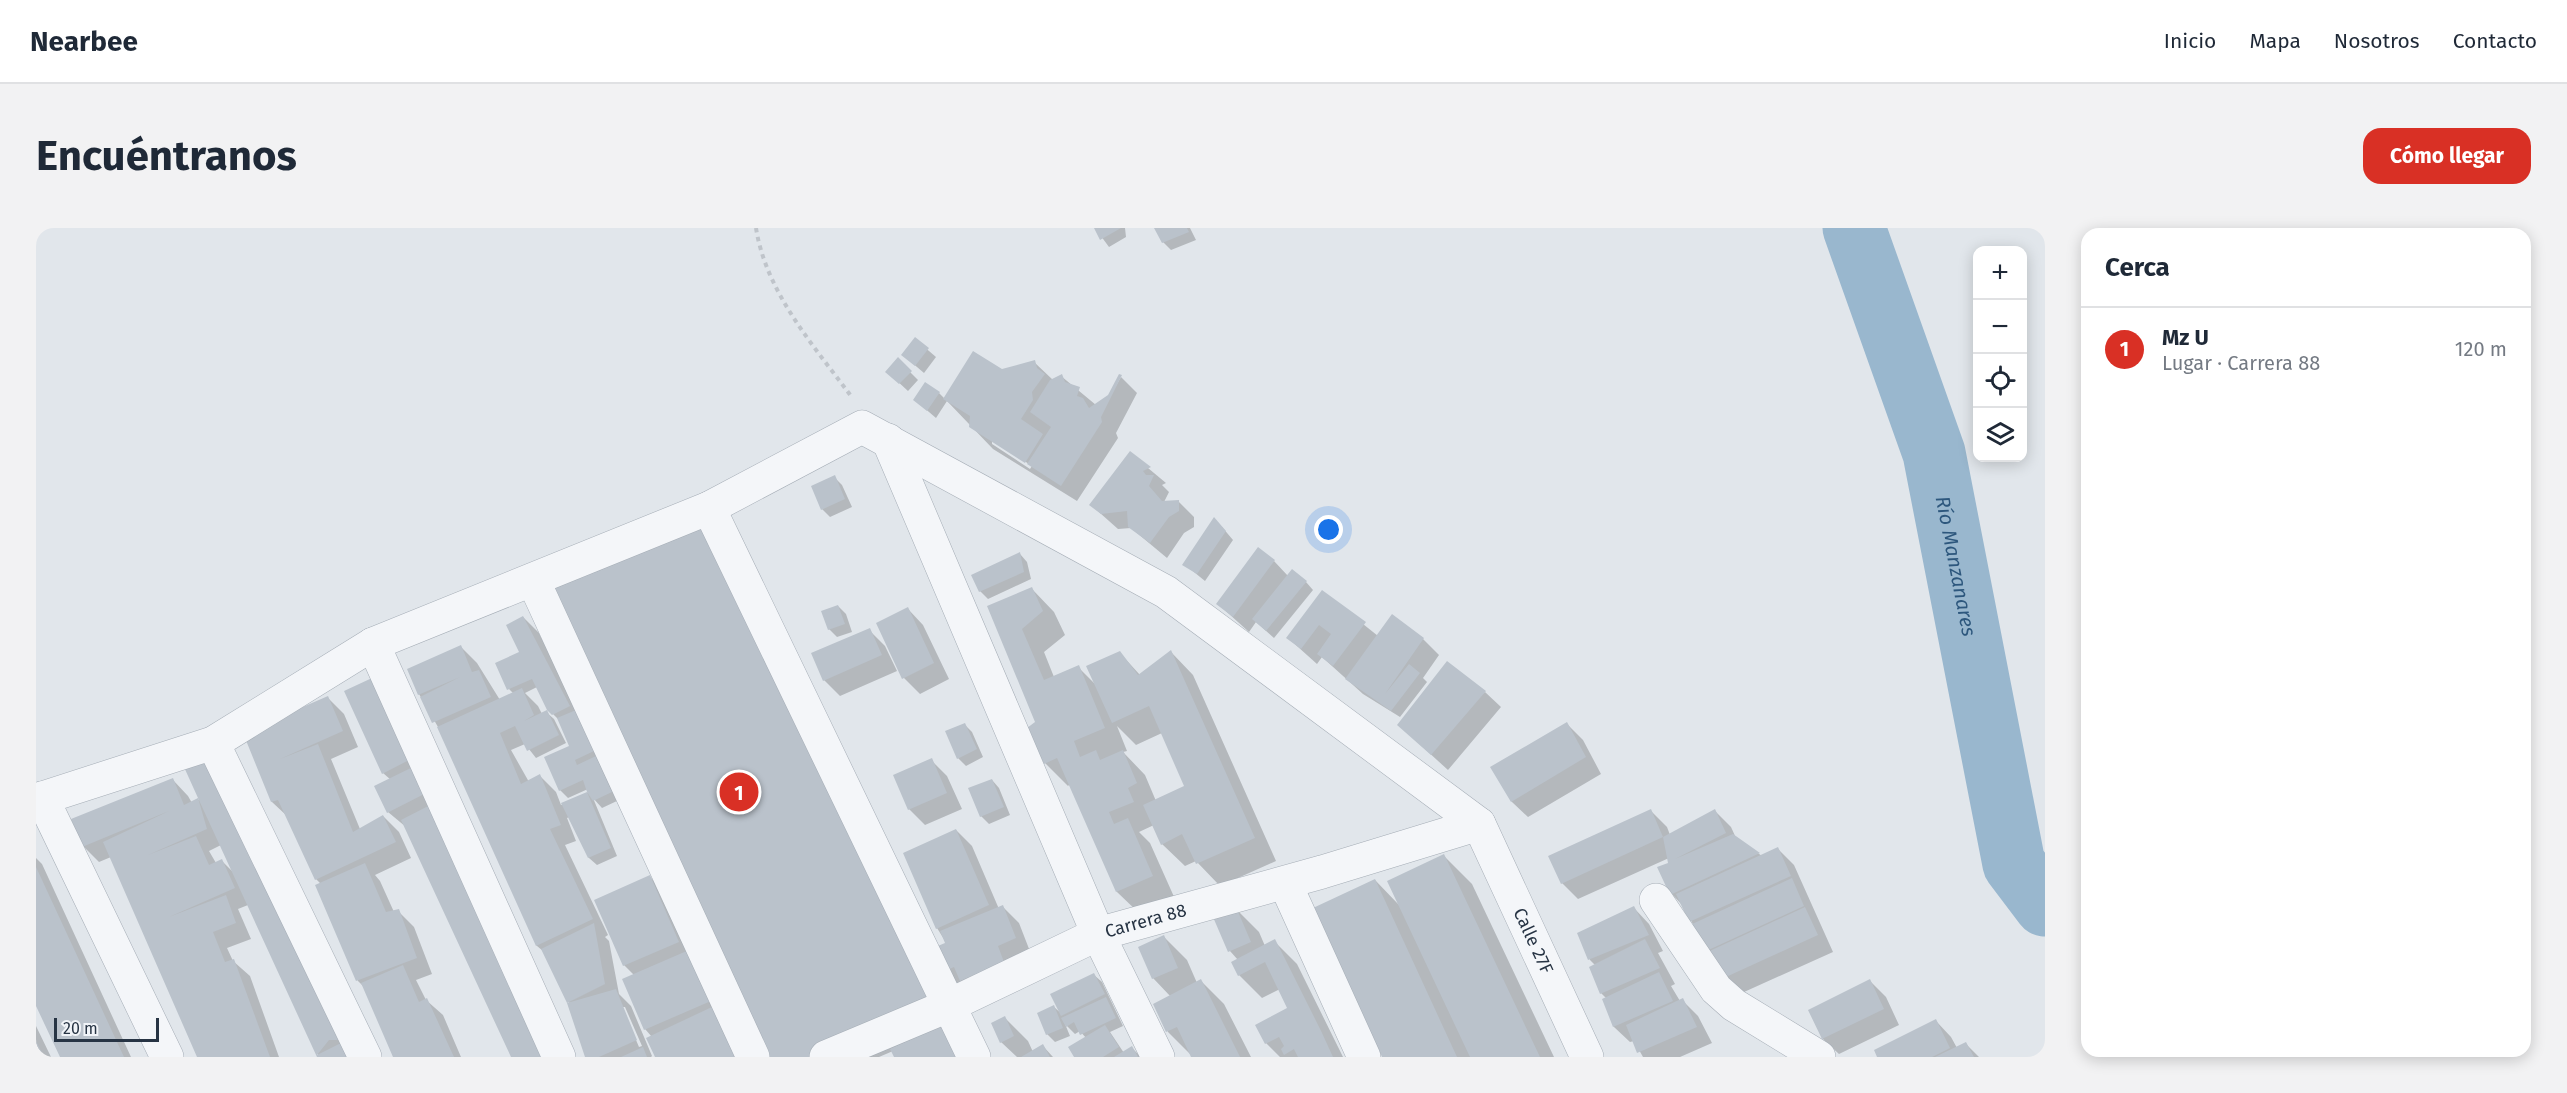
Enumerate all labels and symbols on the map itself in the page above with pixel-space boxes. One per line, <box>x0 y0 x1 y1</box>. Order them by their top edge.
water label: Río Manzanares <box>1931 494 1981 638</box>
your location <box>1314 515 1343 544</box>
pin: 1 <box>720 770 758 814</box>
street label: Carrera 88 <box>1102 899 1189 943</box>
street label: Calle 27F <box>1508 904 1558 977</box>
scale bar <box>54 1015 159 1042</box>

